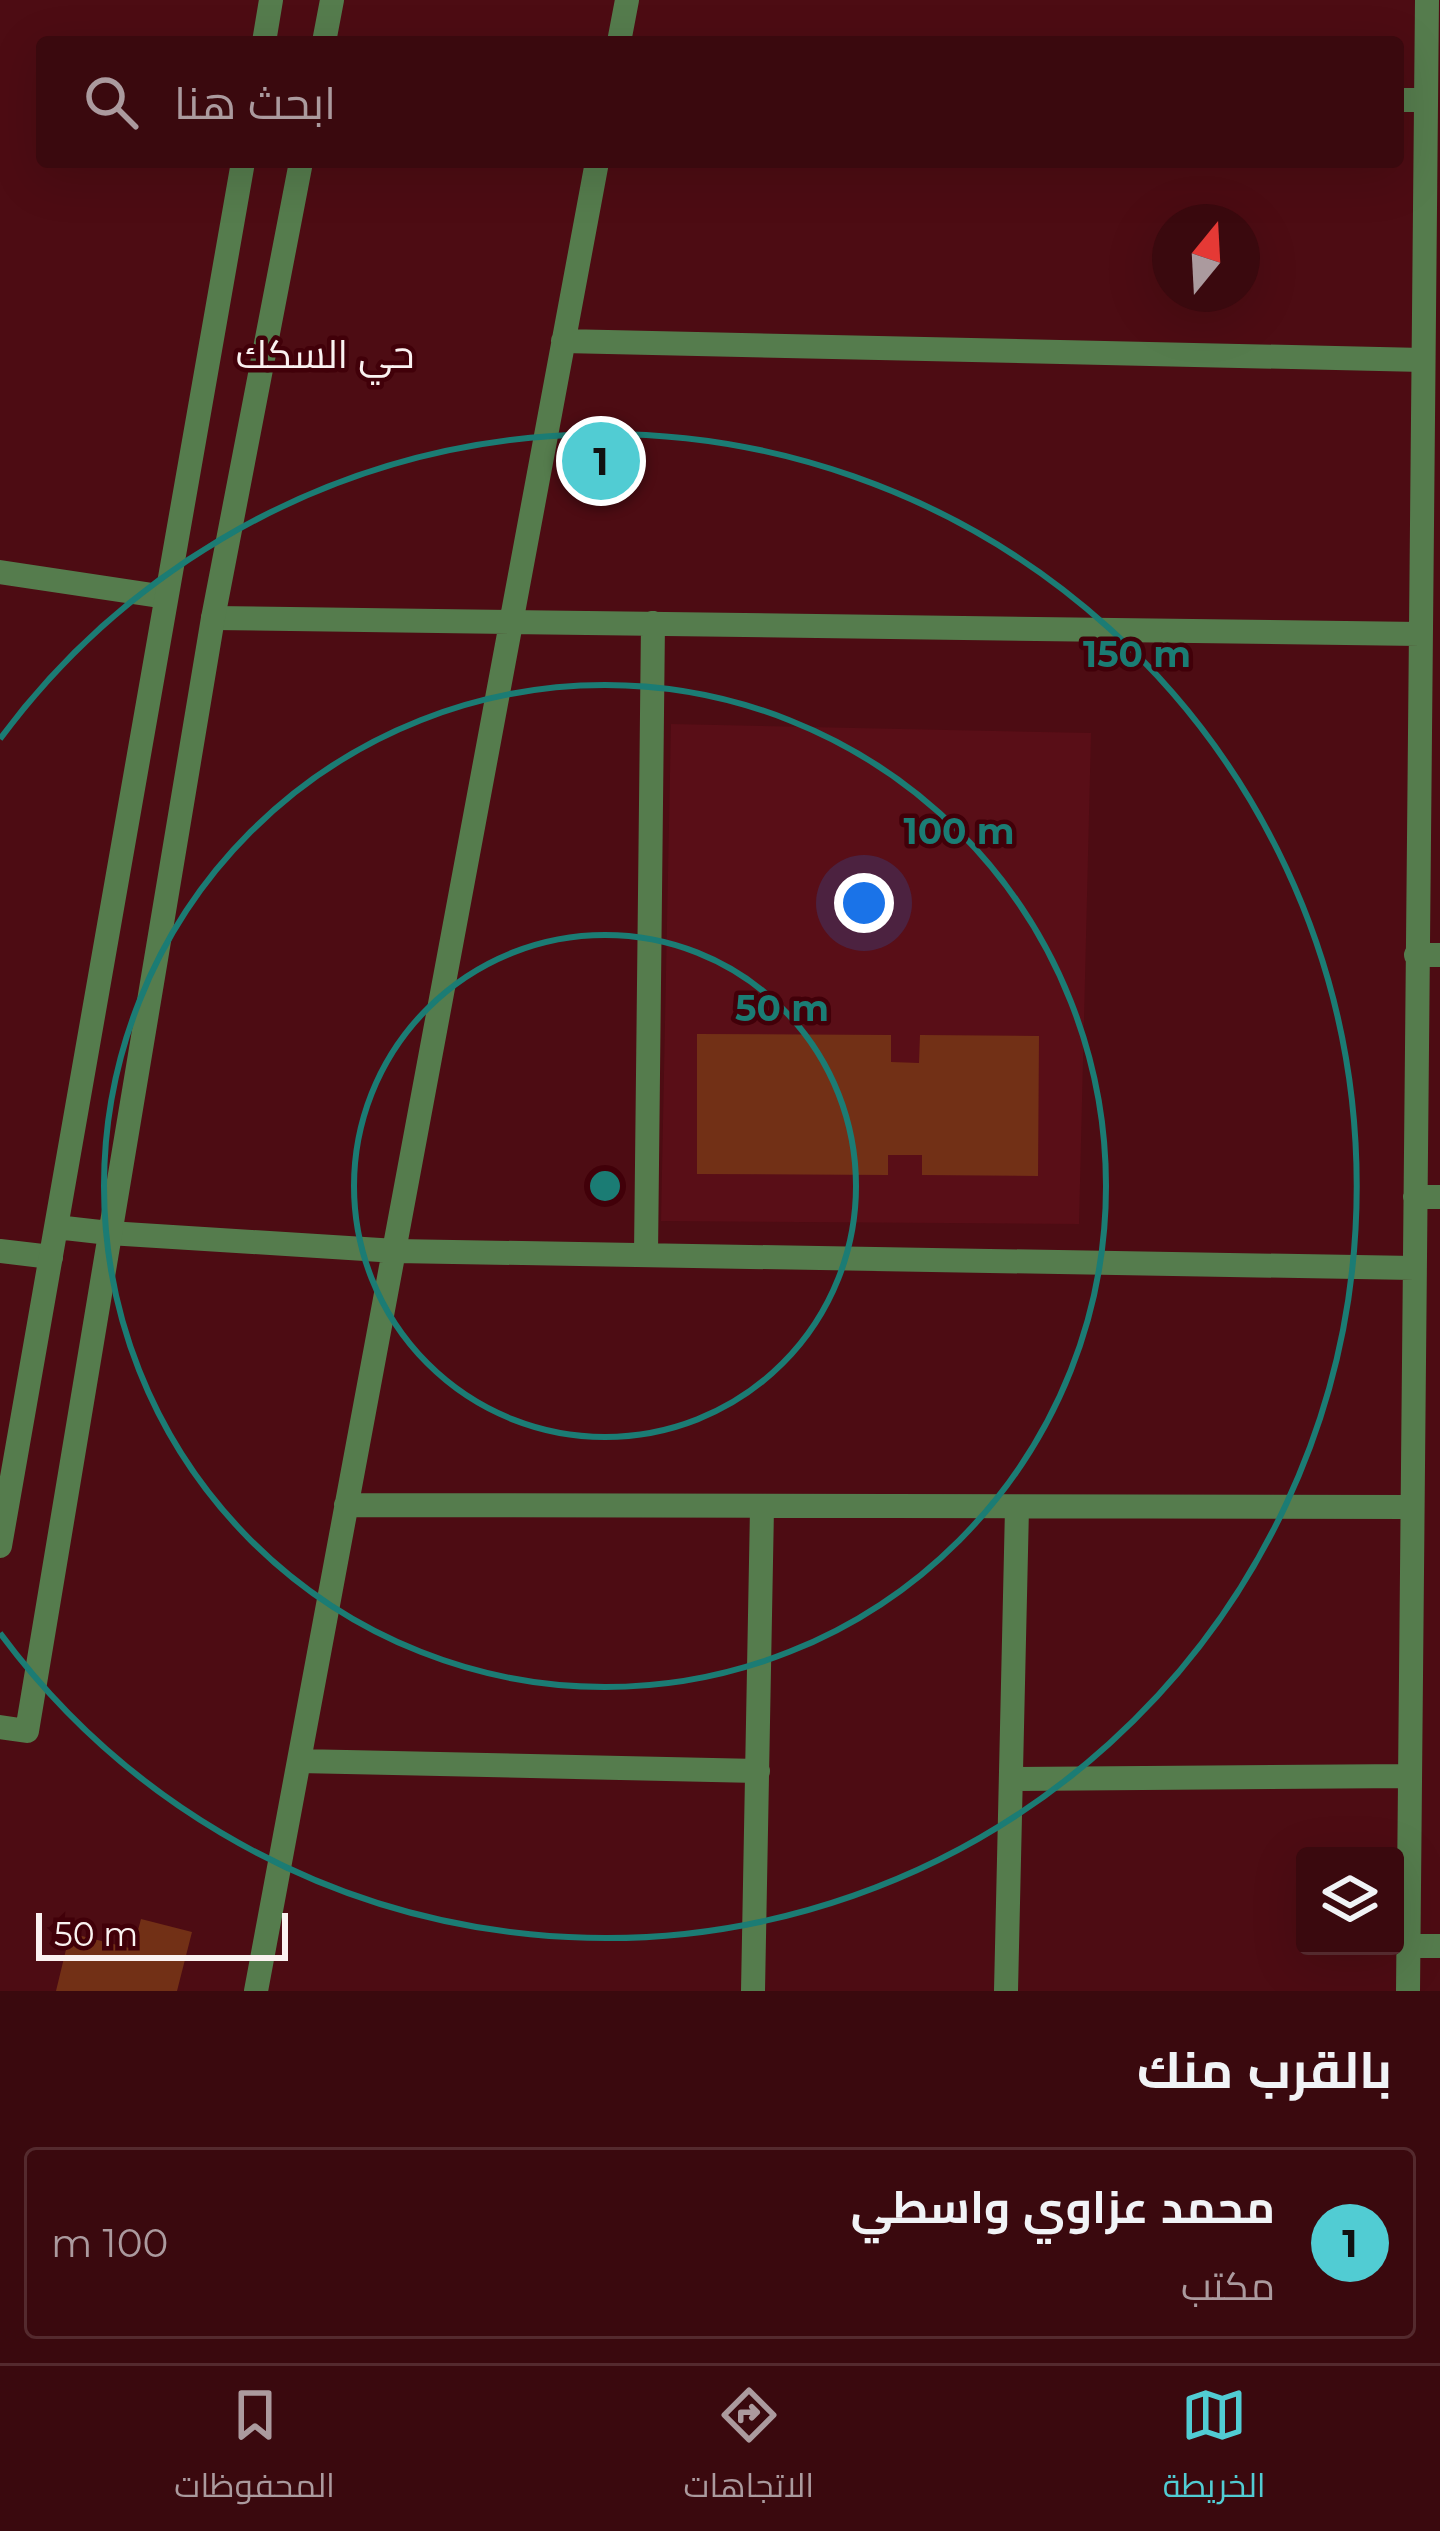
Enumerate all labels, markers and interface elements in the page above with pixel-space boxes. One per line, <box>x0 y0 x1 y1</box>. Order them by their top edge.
search box <box>36 36 1404 168</box>
icon: search <box>78 69 144 135</box>
text: ابحث هنا <box>174 75 336 130</box>
north arrow <box>1152 204 1260 312</box>
district label: حي السكك <box>236 330 414 385</box>
pin: 1 <box>562 416 640 506</box>
text: 150 m <box>1083 632 1191 676</box>
text: 100 m <box>904 809 1014 853</box>
your location <box>834 873 894 933</box>
text: 50 m <box>735 986 829 1030</box>
centre of rings <box>584 1165 626 1207</box>
map controls <box>1296 1847 1404 1955</box>
button: layers <box>1296 1847 1404 1955</box>
scale bar <box>36 1907 288 1960</box>
text: 50 m <box>54 1914 138 1954</box>
text: بالقرب منك <box>1137 2039 1392 2101</box>
text: محمد عزاوي واسطي <box>851 2179 1275 2234</box>
text: 100 m <box>51 2219 168 2267</box>
text: 1 <box>1342 2219 1358 2267</box>
text: مكتب <box>1181 2262 1275 2310</box>
tab: المحفوظات <box>174 2382 335 2516</box>
tab: الاتجاهات <box>684 2382 814 2516</box>
tab: الخريطة <box>1163 2382 1266 2516</box>

